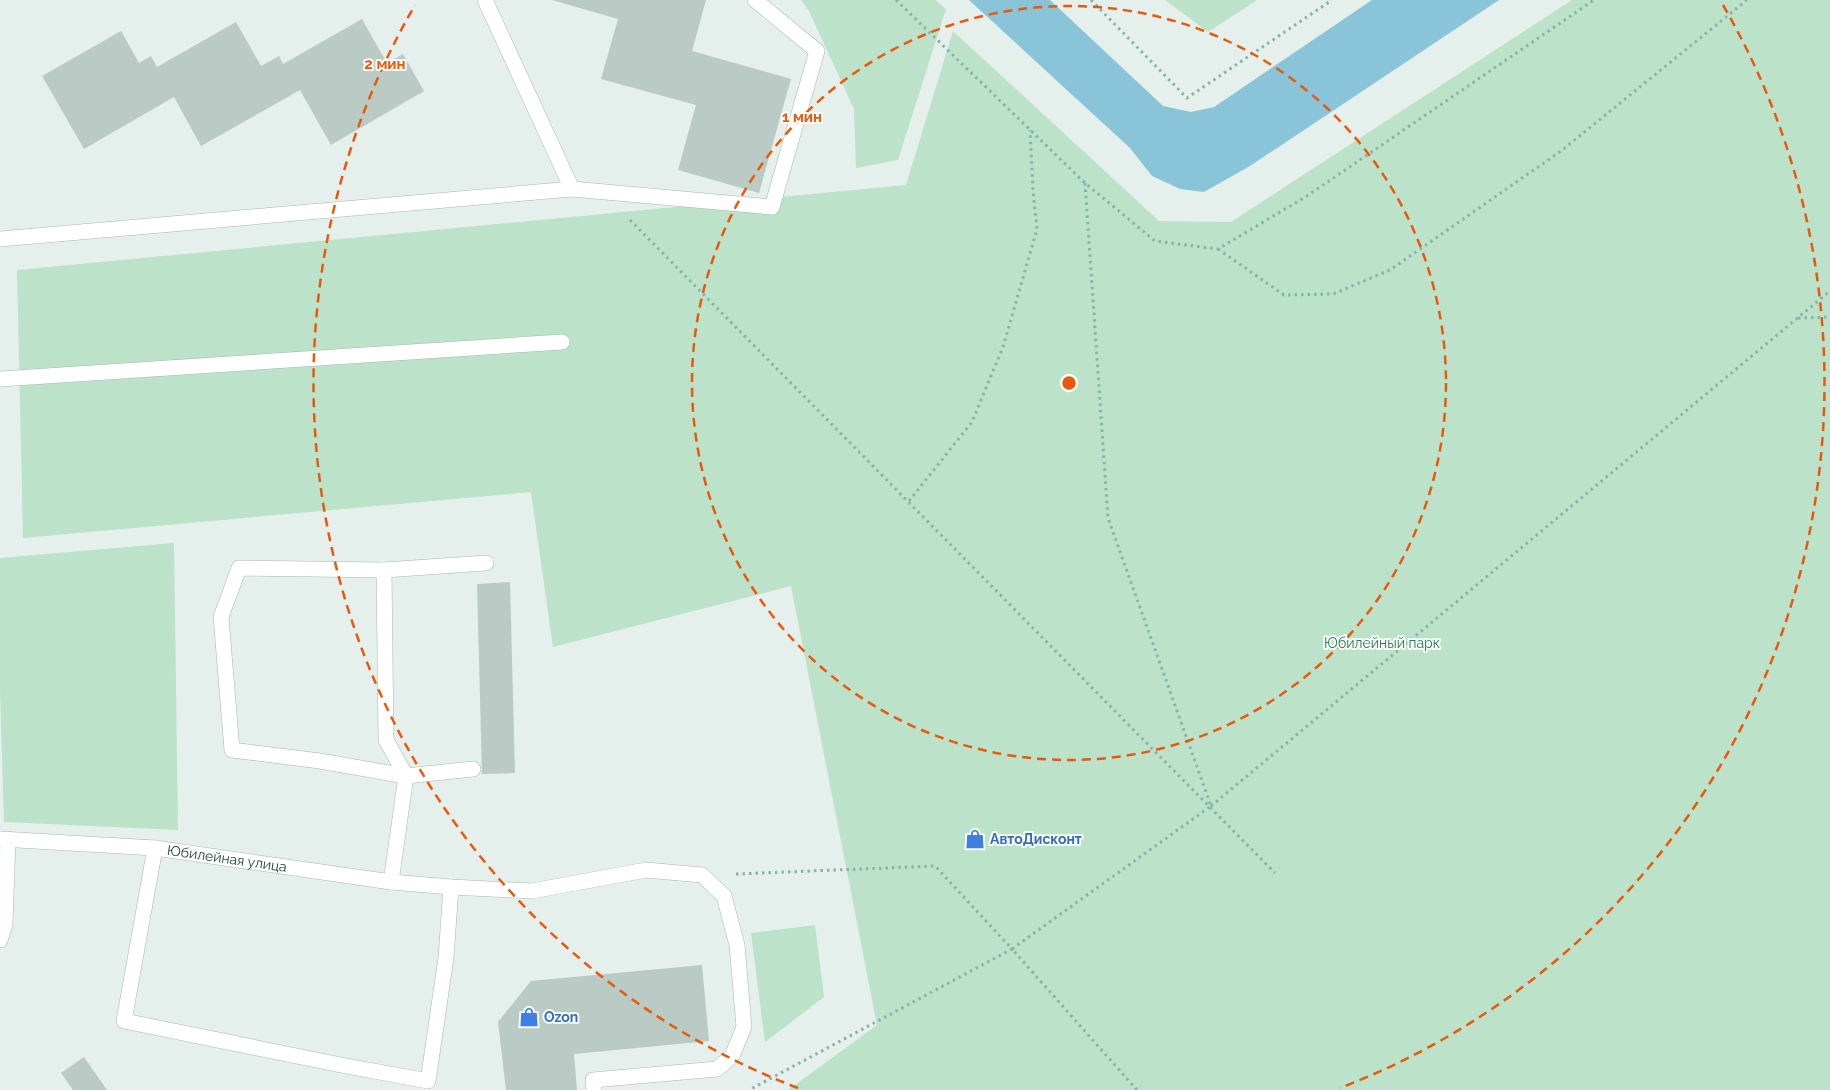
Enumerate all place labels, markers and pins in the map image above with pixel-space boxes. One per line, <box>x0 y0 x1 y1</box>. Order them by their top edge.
centre of rings <box>1060 374 1078 392</box>
shop icon: АвтоДисконт <box>964 828 986 850</box>
place label: АвтоДисконт <box>990 831 1082 847</box>
shop icon: Ozon <box>518 1006 540 1028</box>
place label: Ozon <box>544 1009 578 1025</box>

